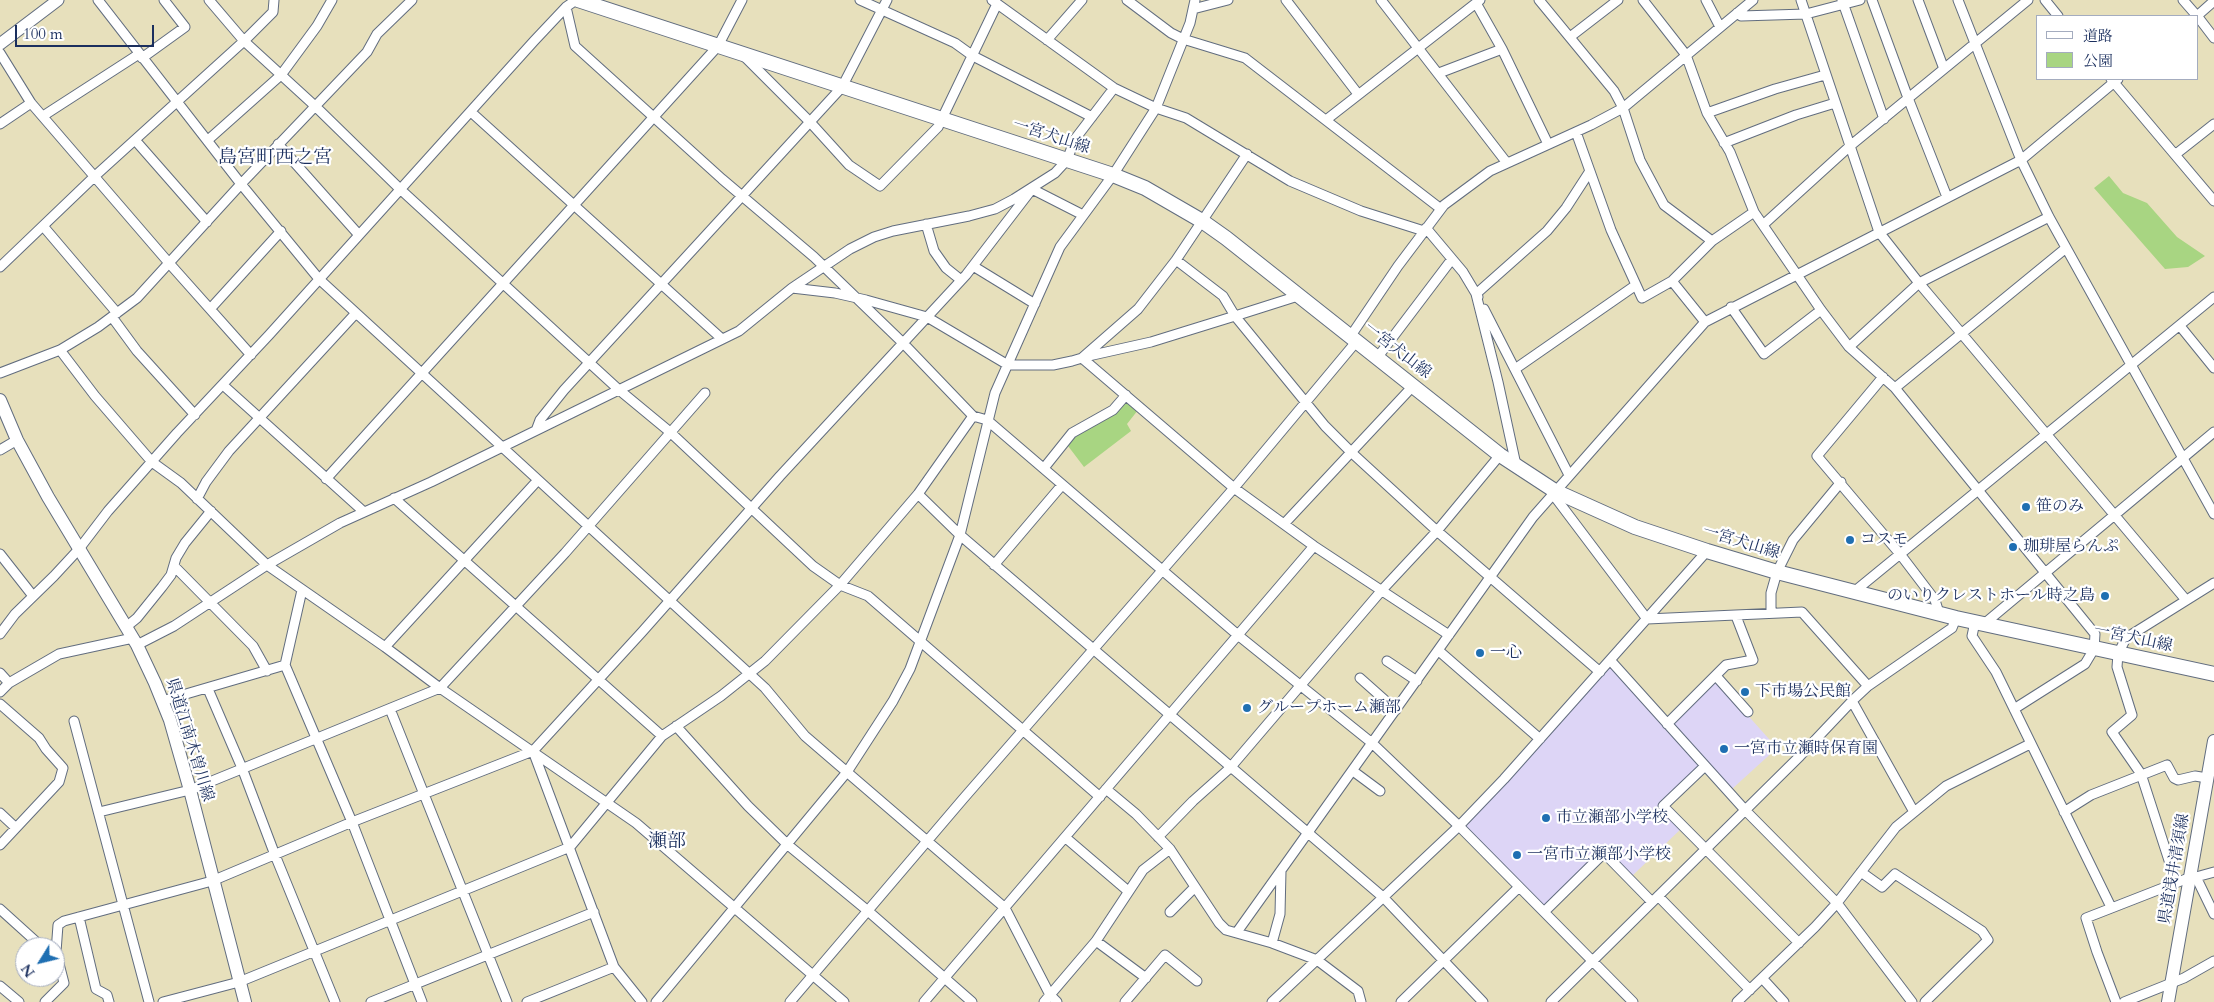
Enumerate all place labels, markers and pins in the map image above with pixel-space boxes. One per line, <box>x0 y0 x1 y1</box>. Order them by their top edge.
place label: 笹のみ <box>2036 497 2084 517</box>
marker: 笹のみ <box>2020 501 2032 513</box>
place label: コスモ <box>1860 530 1908 550</box>
marker: コスモ <box>1844 534 1856 546</box>
place label: 珈琲屋らんぷ <box>2023 537 2119 557</box>
marker: 珈琲屋らんぷ <box>2007 541 2019 553</box>
place label: のいりクレストホール時之島 <box>1887 586 2095 606</box>
marker: のいりクレストホール時之島 <box>2099 590 2111 602</box>
place label: 一心 <box>1490 643 1522 663</box>
marker: 一心 <box>1474 647 1486 659</box>
place label: 下市場公民館 <box>1755 682 1851 702</box>
marker: 下市場公民館 <box>1739 686 1751 698</box>
place label: グループホーム瀬部 <box>1257 698 1401 718</box>
marker: グループホーム瀬部 <box>1241 702 1253 714</box>
place label: 一宮市立瀬時保育園 <box>1734 739 1878 759</box>
marker: 一宮市立瀬時保育園 <box>1718 743 1730 755</box>
place label: 市立瀬部小学校 <box>1556 808 1668 828</box>
marker: 市立瀬部小学校 <box>1540 812 1552 824</box>
place label: 一宮市立瀬部小学校 <box>1527 845 1671 865</box>
marker: 一宮市立瀬部小学校 <box>1511 849 1523 861</box>

